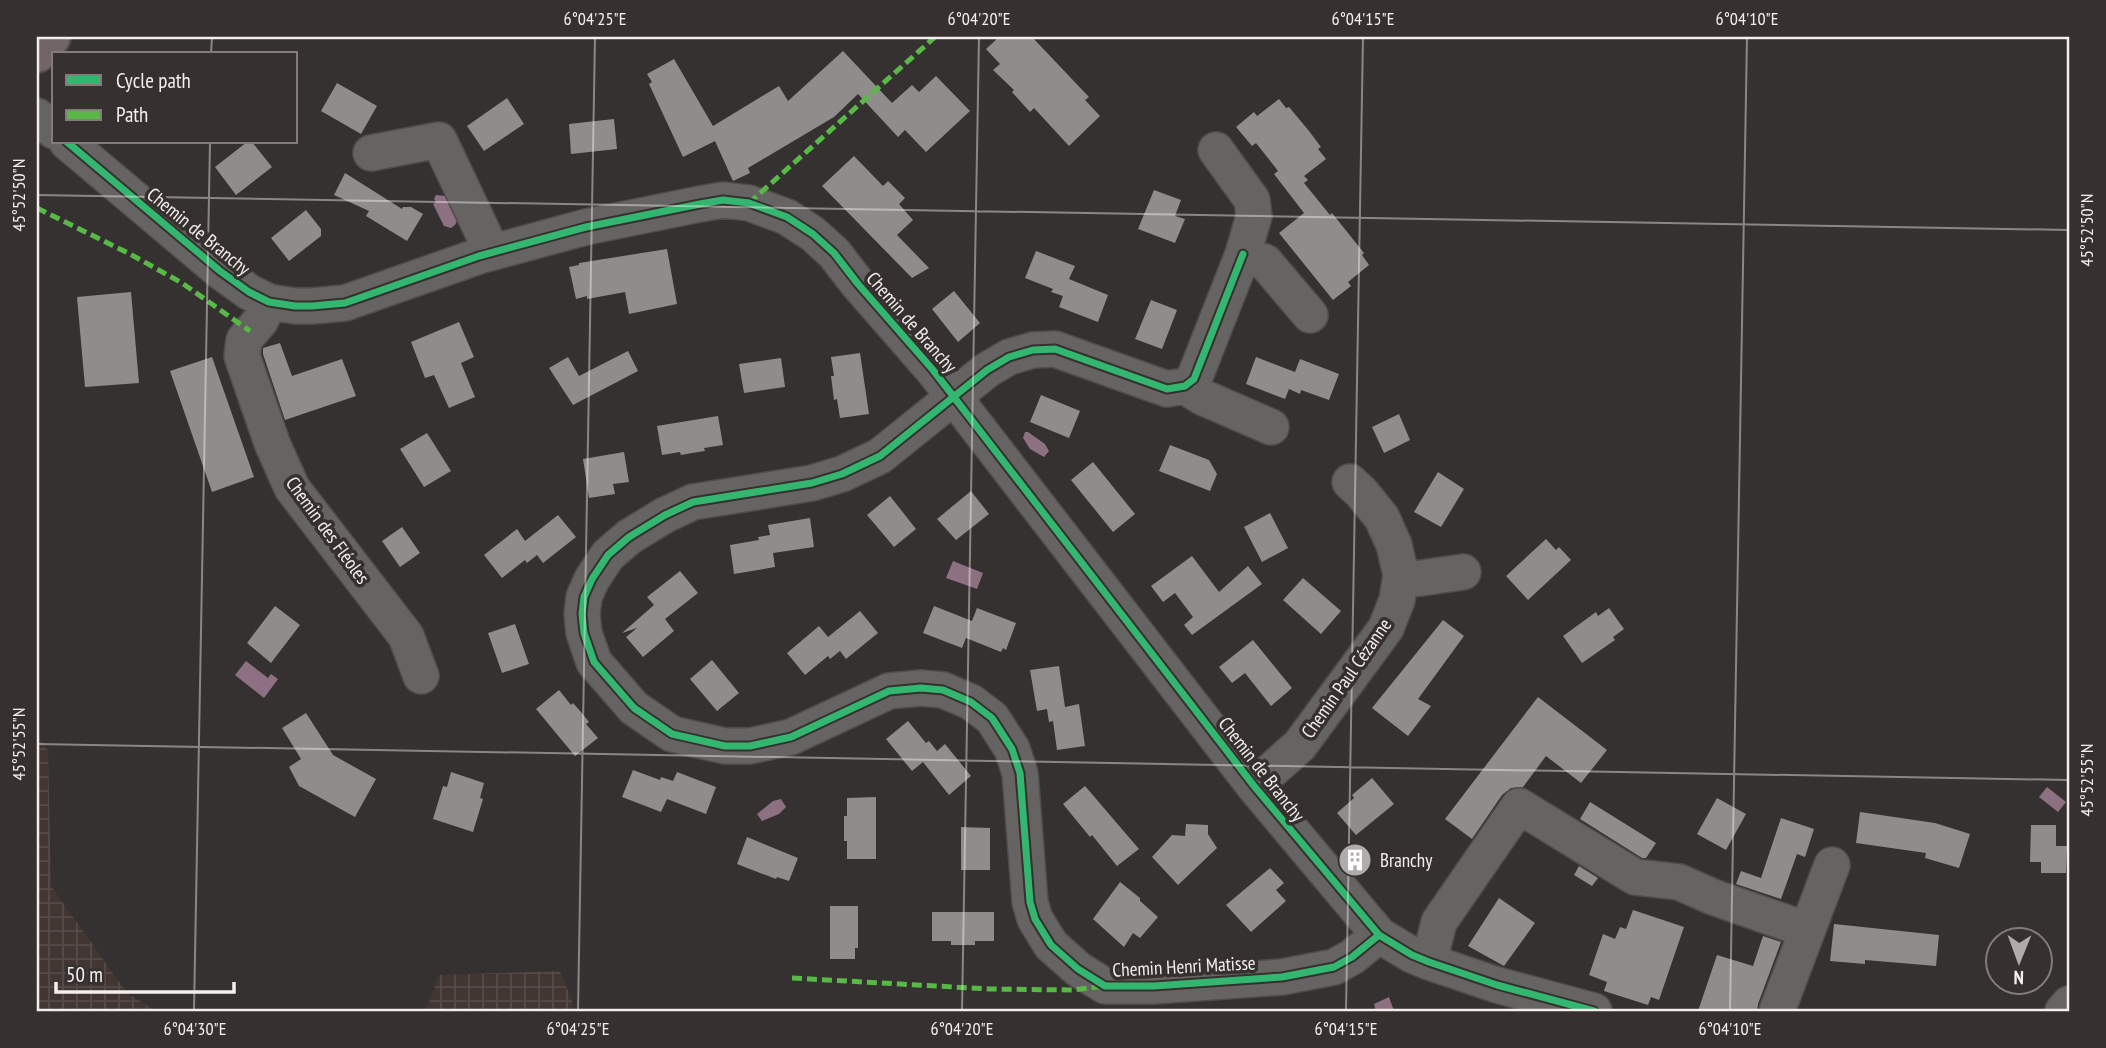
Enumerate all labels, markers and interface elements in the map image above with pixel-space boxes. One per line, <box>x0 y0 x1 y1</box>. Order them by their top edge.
text: 6°04'25"E <box>564 7 626 30</box>
text: 6°04'20"E <box>948 7 1010 30</box>
text: 6°04'15"E <box>1332 7 1394 30</box>
text: 6°04'10"E <box>1716 7 1778 30</box>
legend <box>52 52 298 144</box>
text: Cycle path <box>116 67 191 94</box>
text: Path <box>116 101 148 128</box>
text: 45°52'50"N <box>7 159 30 231</box>
street label: Chemin de Branchy <box>142 182 256 281</box>
text: 45°52'50"N <box>2075 194 2098 266</box>
street label: Chemin de Branchy <box>862 266 963 378</box>
street label: Chemin des Fléoles <box>281 472 375 588</box>
street label: Chemin Paul Cézanne <box>1296 613 1396 743</box>
text: 45°52'55"N <box>7 708 30 780</box>
street label: Chemin de Branchy <box>1214 712 1311 827</box>
text: 45°52'55"N <box>2075 744 2098 816</box>
building icon: Branchy <box>1336 841 1374 879</box>
place label: Branchy <box>1380 848 1433 872</box>
north arrow <box>1983 926 2054 996</box>
scale bar <box>56 950 234 994</box>
street label: Chemin Henri Matisse <box>1112 950 1256 982</box>
text: 50 m <box>66 961 103 988</box>
text: N <box>2013 966 2024 990</box>
text: 6°04'30"E <box>164 1017 226 1040</box>
text: 6°04'25"E <box>547 1017 609 1040</box>
text: 6°04'20"E <box>931 1017 993 1040</box>
text: 6°04'15"E <box>1315 1017 1377 1040</box>
text: 6°04'10"E <box>1699 1017 1761 1040</box>

